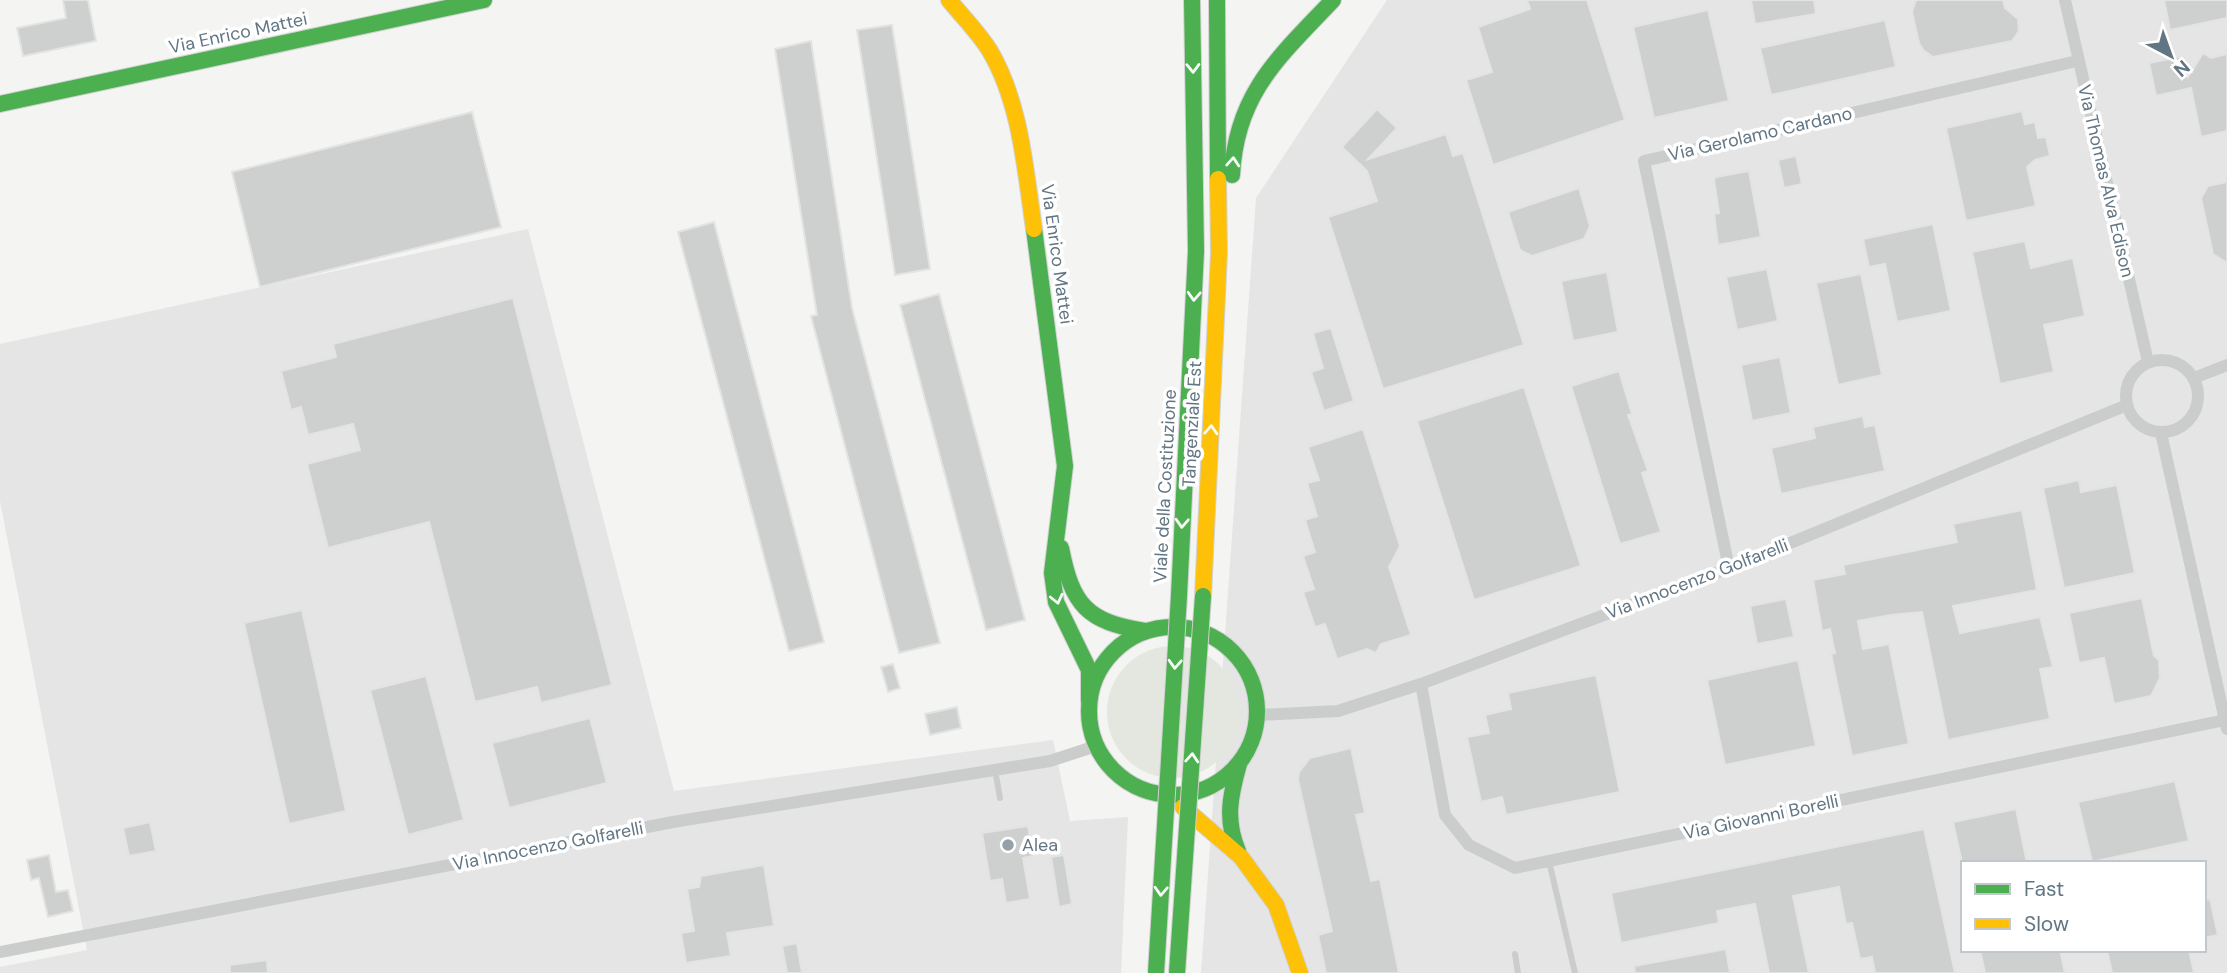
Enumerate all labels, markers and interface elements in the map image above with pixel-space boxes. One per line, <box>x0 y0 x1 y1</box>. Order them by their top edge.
street label: Via Enrico Mattei <box>166 7 310 59</box>
north arrow <box>2136 21 2206 91</box>
text: N <box>2168 54 2195 82</box>
one-way arrow <box>1185 63 1201 74</box>
street label: Via Thomas Alva Edison <box>2072 82 2140 280</box>
street label: Via Gerolamo Cardano <box>1666 101 1854 167</box>
one-way arrow <box>1225 156 1240 167</box>
street label: Via Enrico Mattei <box>1035 182 1079 326</box>
one-way arrow <box>1186 290 1201 301</box>
street label: Tangenziale Est <box>1177 360 1207 488</box>
street label: Viale della Costituzione <box>1148 388 1182 584</box>
one-way arrow <box>1203 424 1218 435</box>
one-way arrow <box>1175 518 1190 529</box>
street label: Via Innocenzo Golfarelli <box>1602 533 1792 625</box>
one-way arrow <box>1049 593 1063 605</box>
one-way arrow <box>1167 659 1182 670</box>
one-way arrow <box>1184 752 1199 763</box>
street label: Via Giovanni Borelli <box>1681 789 1841 845</box>
street label: Via Innocenzo Golfarelli <box>451 816 645 876</box>
place label: Alea <box>1022 833 1058 857</box>
marker: Alea <box>1000 837 1016 853</box>
legend <box>1961 861 2206 952</box>
text: Fast <box>2024 875 2064 903</box>
one-way arrow <box>1154 886 1169 897</box>
text: Slow <box>2024 910 2069 938</box>

